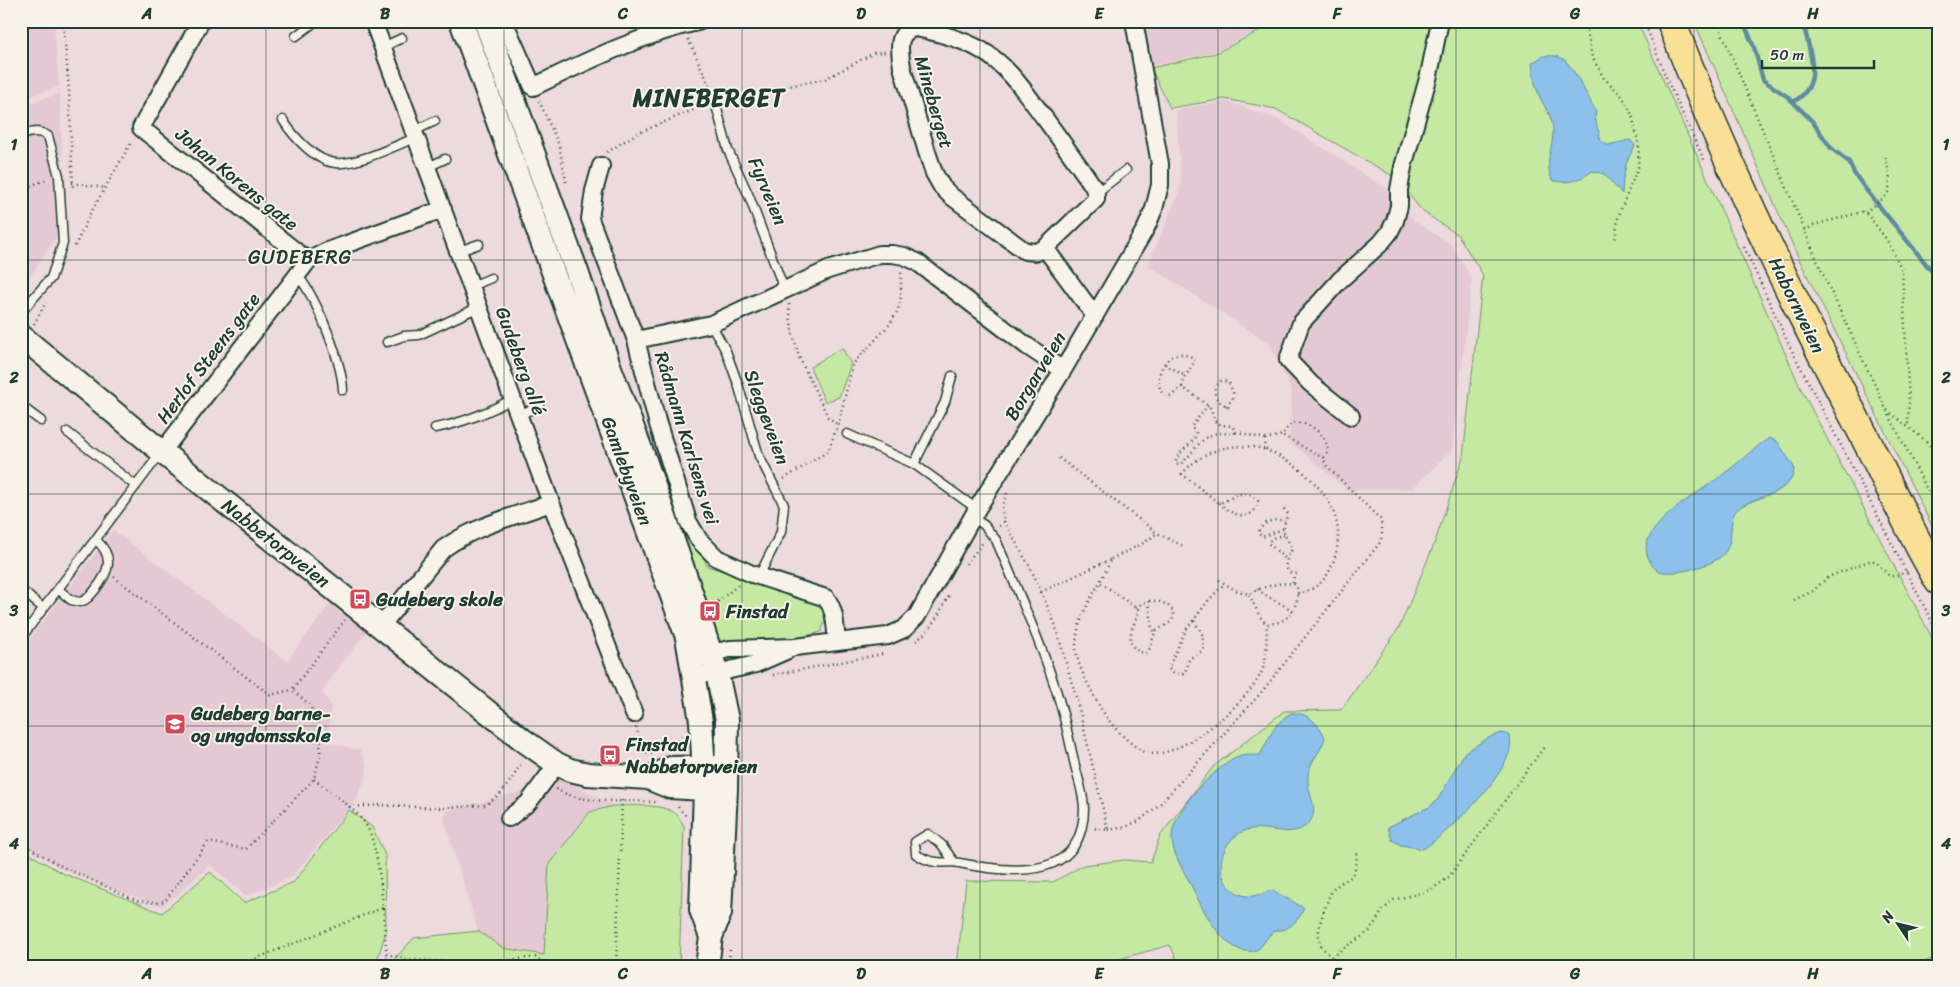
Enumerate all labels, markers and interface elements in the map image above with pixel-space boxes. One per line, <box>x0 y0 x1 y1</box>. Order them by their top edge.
text: A <box>141 0 152 28</box>
text: B <box>380 0 391 28</box>
text: C <box>617 0 629 28</box>
text: D <box>856 0 866 28</box>
text: E <box>1095 0 1105 28</box>
text: F <box>1332 0 1343 28</box>
text: G <box>1569 0 1581 28</box>
text: H <box>1806 0 1819 28</box>
scale bar <box>1762 38 1875 70</box>
text: 50 m <box>1770 42 1805 68</box>
street label: Mineberget <box>905 52 963 152</box>
district label: MINEBERGET <box>632 77 786 119</box>
street label: Johan Korens gate <box>167 118 306 239</box>
text: 1 <box>11 130 18 159</box>
text: 1 <box>1943 130 1950 159</box>
street label: Fyrveien <box>739 152 797 230</box>
district label: GUDEBERG <box>248 240 352 275</box>
street label: Habornveien <box>1759 251 1835 359</box>
street label: Herlof Steens gate <box>147 285 269 431</box>
street label: Gudeberg allé <box>486 302 556 420</box>
street label: Borgarveien <box>995 325 1075 427</box>
street label: Rådmann Karlsens vei <box>645 347 729 529</box>
text: 2 <box>8 363 19 392</box>
text: 2 <box>1940 363 1951 392</box>
street label: Sleggeveien <box>735 365 799 469</box>
street label: Gamlebyveien <box>592 412 662 530</box>
street label: Nabbetorpveien <box>214 490 338 596</box>
place label: Gudeberg skole <box>375 583 503 616</box>
bus stop icon: Gudeberg skole <box>348 587 372 611</box>
place label: Finstad <box>725 595 790 628</box>
text: 3 <box>9 596 19 625</box>
text: 3 <box>1941 596 1951 625</box>
bus stop icon: Finstad <box>698 599 722 623</box>
place label: Gudeberg barne- og ungdomsskole <box>190 697 331 752</box>
school or university icon: Gudeberg barne- og ungdomsskole <box>163 712 187 736</box>
place label: Finstad Nabbetorpveien <box>625 728 758 783</box>
bus stop icon: Finstad Nabbetorpveien <box>598 743 622 767</box>
text: 4 <box>8 829 19 858</box>
text: 4 <box>1940 829 1951 858</box>
north arrow <box>1872 900 1922 950</box>
text: N <box>1874 905 1901 929</box>
text: A <box>141 959 152 987</box>
text: B <box>380 959 391 987</box>
text: C <box>617 959 629 987</box>
text: D <box>856 959 866 987</box>
text: E <box>1095 959 1105 987</box>
text: F <box>1332 959 1343 987</box>
text: G <box>1569 959 1581 987</box>
text: H <box>1806 959 1819 987</box>

